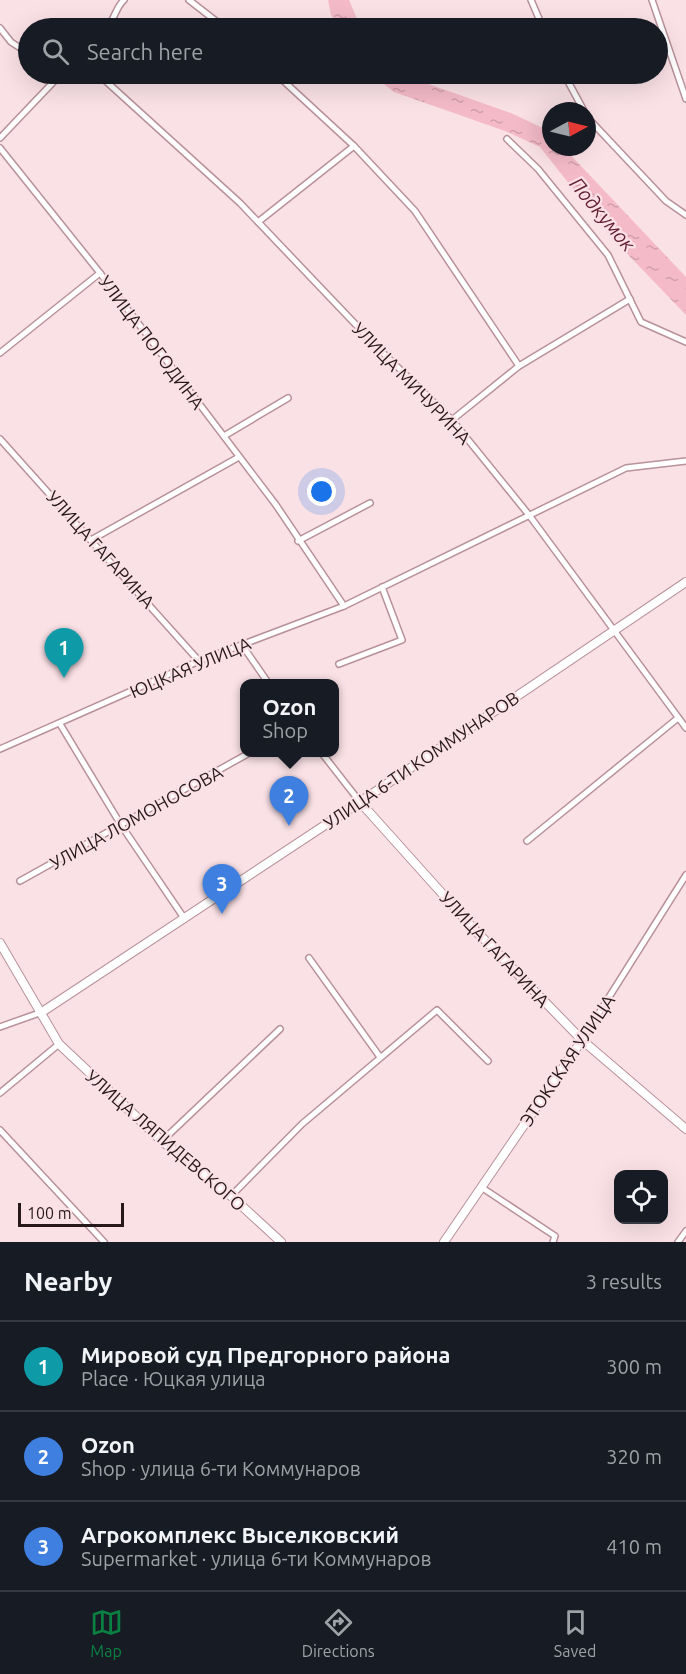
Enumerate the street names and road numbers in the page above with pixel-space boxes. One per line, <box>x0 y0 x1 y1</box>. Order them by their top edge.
street label: УЛИЦА ПОГОДИНА <box>95 271 209 413</box>
street label: УЛИЦА МИЧУРИНА <box>349 318 475 448</box>
street label: УЛИЦА ГАГАРИНА <box>43 486 159 612</box>
street label: ЮЦКАЯ УЛИЦА <box>127 632 254 701</box>
street label: УЛИЦА 6-ТИ КОММУНАРОВ <box>320 687 522 833</box>
street label: УЛИЦА ЛОМОНОСОВА <box>46 761 226 873</box>
street label: УЛИЦА ГАГАРИНА <box>436 887 554 1011</box>
street label: ЭТОКСКАЯ УЛИЦА <box>516 990 619 1129</box>
street label: УЛИЦА ЛЯПИДЕВСКОГО <box>82 1065 250 1215</box>

